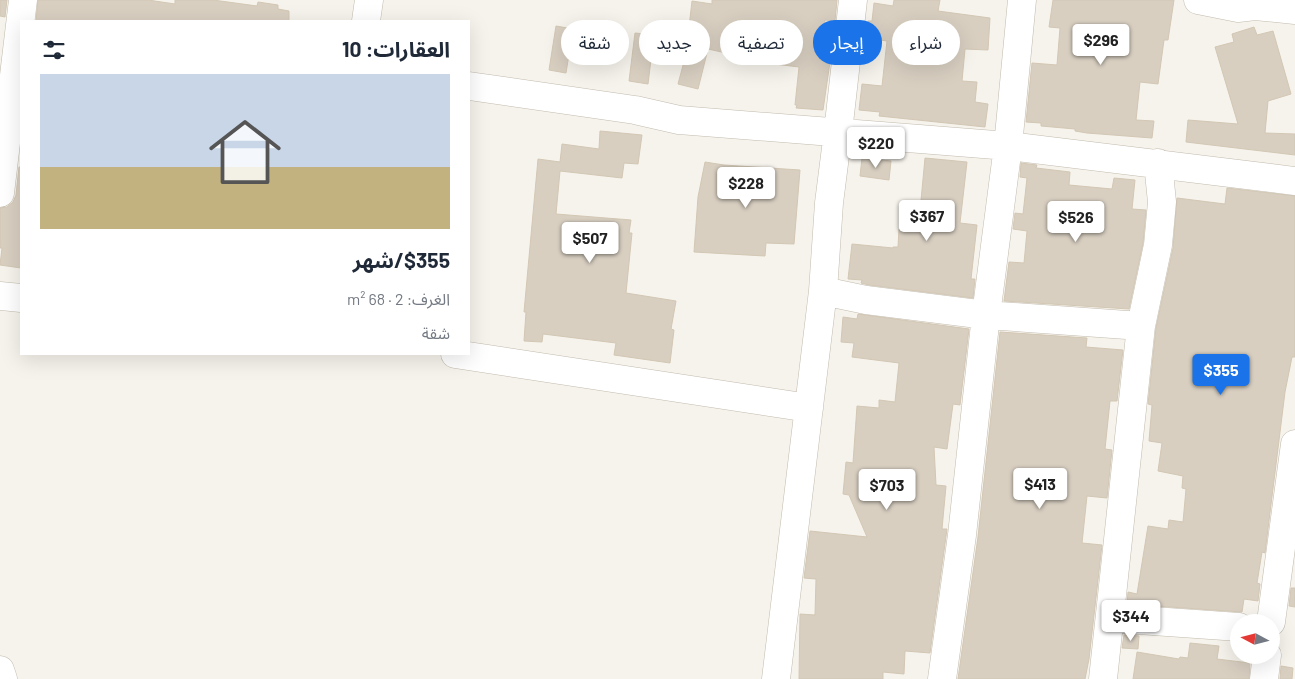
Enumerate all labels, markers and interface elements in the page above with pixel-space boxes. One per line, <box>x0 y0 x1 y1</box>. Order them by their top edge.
chip: شقة <box>561 20 629 65</box>
chip: جديد <box>639 20 710 65</box>
chip: تصفية <box>720 20 803 65</box>
chip: إيجار <box>813 20 882 65</box>
chip: شراء <box>892 20 960 65</box>
pin: $296 <box>1071 23 1131 66</box>
text: $296 <box>1083 30 1119 49</box>
icon: filters <box>40 36 68 64</box>
text: العقارات: 10 <box>342 36 450 61</box>
icon: home <box>200 107 290 197</box>
pin: $220 <box>846 126 906 169</box>
text: $220 <box>858 133 894 152</box>
pin: $228 <box>716 166 776 209</box>
text: $228 <box>728 173 764 192</box>
pin: $367 <box>897 200 957 242</box>
pin: $526 <box>1046 200 1106 243</box>
text: $367 <box>910 206 944 225</box>
text: $526 <box>1058 207 1094 226</box>
pin: $507 <box>560 222 620 264</box>
text: $507 <box>573 228 607 247</box>
text: $355/شهر <box>353 247 450 272</box>
text: الغرف: 2 · 68 m² <box>347 289 450 308</box>
text: شقة <box>422 323 450 342</box>
pin: $355 <box>1191 354 1251 396</box>
text: $355 <box>1203 360 1239 379</box>
pin: $703 <box>857 468 917 511</box>
pin: $413 <box>1010 468 1070 510</box>
text: $413 <box>1024 474 1056 493</box>
text: $703 <box>870 475 904 494</box>
pin: $344 <box>1101 600 1161 642</box>
text: $344 <box>1112 606 1150 625</box>
north arrow <box>1230 614 1280 664</box>
map controls <box>1230 614 1280 664</box>

